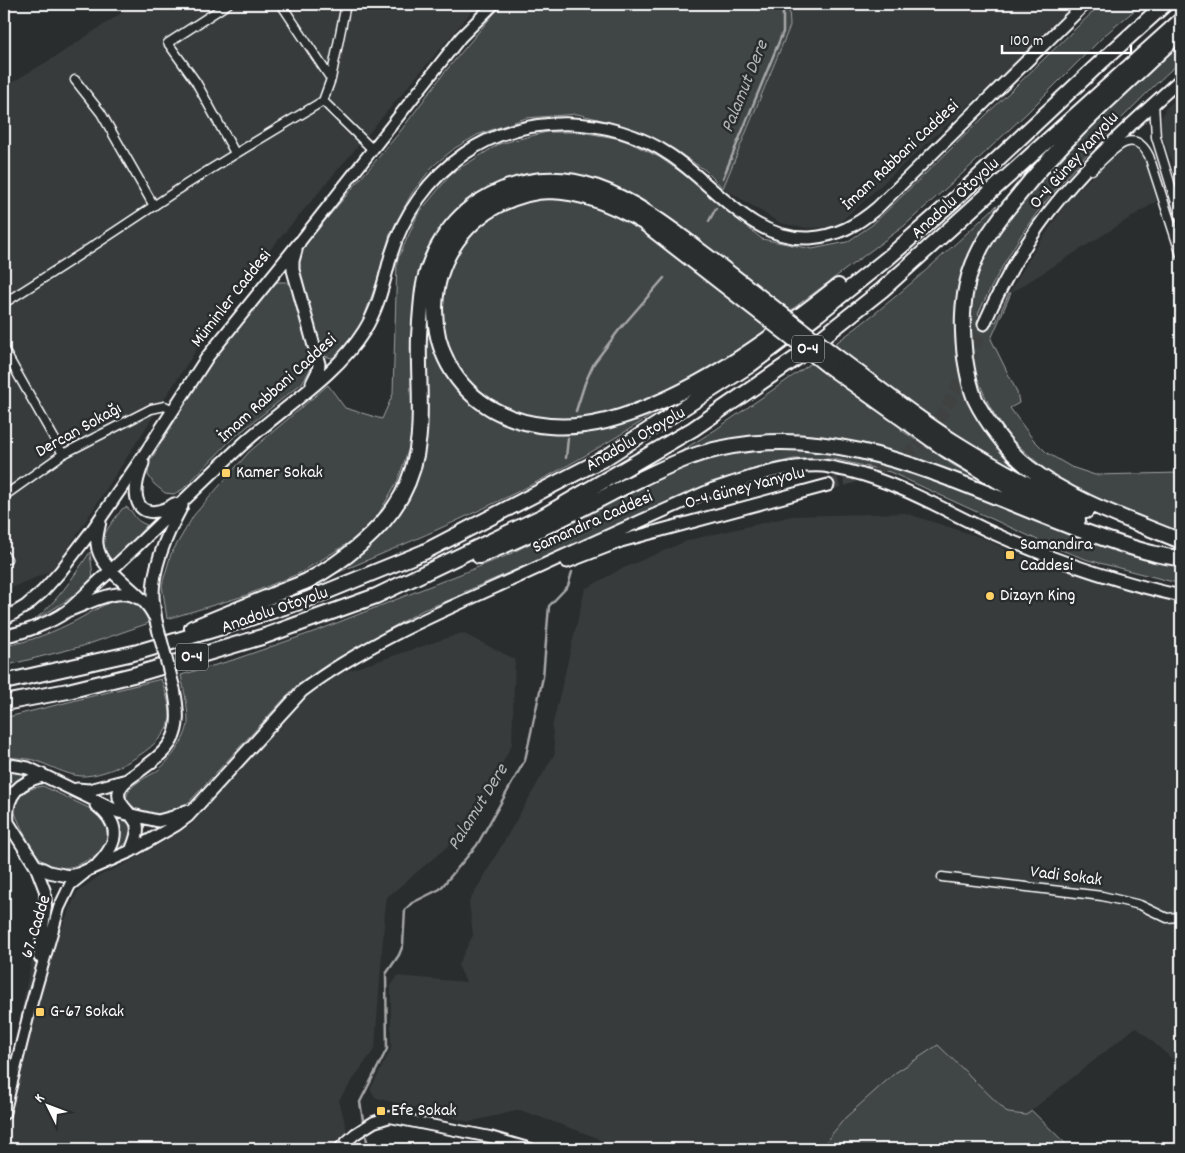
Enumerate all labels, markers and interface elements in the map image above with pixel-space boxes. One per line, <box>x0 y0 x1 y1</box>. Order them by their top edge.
scale bar <box>1002 22 1131 54</box>
text: 100 m <box>1010 31 1043 53</box>
water label: Palamut Dere <box>715 35 777 137</box>
street label: İmam Rabbani Caddesi <box>837 95 965 217</box>
street label: O-4 Güney Yanyolu <box>1024 107 1126 215</box>
street label: Anadolu Otoyolu <box>906 152 1006 246</box>
street label: Müminler Caddesi <box>186 245 278 353</box>
street label: İmam Rabbani Caddesi <box>213 329 343 449</box>
road number: O-4 <box>792 336 824 362</box>
street label: Dercan Sokağı <box>31 397 127 465</box>
street label: Anadolu Otoyolu <box>581 401 691 479</box>
place label: Kamer Sokak <box>236 461 323 486</box>
street label: O-4 Güney Yanyolu <box>682 461 808 517</box>
marker: Kamer Sokak <box>220 467 232 479</box>
street label: Samandıra Caddesi <box>529 485 657 561</box>
place label: Samandıra Caddesi <box>1020 533 1093 579</box>
marker: Samandıra Caddesi <box>1004 549 1016 561</box>
street label: Anadolu Otoyolu <box>218 581 332 641</box>
place label: Dizayn King <box>1000 584 1076 609</box>
marker: Dizayn King <box>984 590 996 602</box>
road number: O-4 <box>176 644 208 670</box>
water label: Palamut Dere <box>442 758 517 856</box>
street label: Vadi Sokak <box>1029 860 1103 894</box>
street label: 67. Cadde <box>16 892 58 962</box>
place label: G-67 Sokak <box>50 1000 124 1025</box>
marker: G-67 Sokak <box>34 1006 46 1018</box>
north arrow <box>22 1080 72 1130</box>
text: K <box>30 1089 50 1108</box>
place label: Efe Sokak <box>391 1099 457 1124</box>
marker: Efe Sokak <box>375 1105 387 1117</box>

